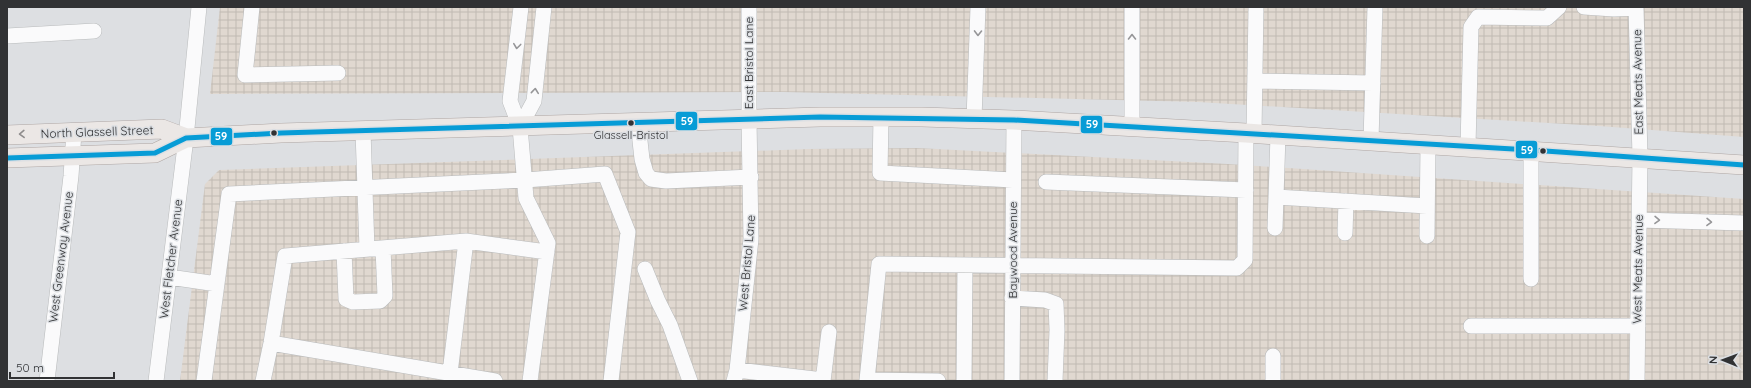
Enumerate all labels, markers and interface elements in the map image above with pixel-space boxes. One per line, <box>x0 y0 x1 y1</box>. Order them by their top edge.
street label: East Bristol Lane <box>741 17 756 109</box>
street label: East Meats Avenue <box>1629 29 1646 135</box>
one-way arrow <box>974 30 982 36</box>
one-way arrow <box>1128 34 1136 40</box>
one-way arrow <box>513 43 522 49</box>
one-way arrow <box>531 88 540 94</box>
line badge: 59 <box>675 111 698 131</box>
text: 59 <box>681 114 693 128</box>
line badge: 59 <box>1080 115 1103 134</box>
text: 59 <box>1086 117 1098 131</box>
marker: Glassell-Bristol <box>626 118 636 128</box>
street label: North Glassell Street <box>40 122 154 141</box>
line badge: 59 <box>210 127 233 146</box>
unlabelled marker <box>269 128 279 138</box>
place label: Glassell-Bristol <box>594 128 668 142</box>
text: 59 <box>215 129 227 143</box>
one-way arrow <box>19 130 25 138</box>
line badge: 59 <box>1515 140 1538 159</box>
text: 59 <box>1521 143 1533 157</box>
unlabelled marker <box>1538 146 1548 156</box>
street label: West Greenway Avenue <box>45 190 76 323</box>
street label: West Fletcher Avenue <box>156 198 185 319</box>
street label: Baywood Avenue <box>1005 201 1020 299</box>
street label: West Bristol Lane <box>735 214 758 312</box>
street label: West Meats Avenue <box>1629 214 1646 324</box>
one-way arrow <box>1654 216 1660 225</box>
one-way arrow <box>1706 218 1712 226</box>
north arrow <box>1703 340 1743 380</box>
scale bar <box>10 354 114 380</box>
text: N <box>1706 356 1720 364</box>
text: 50 m <box>16 360 44 375</box>

